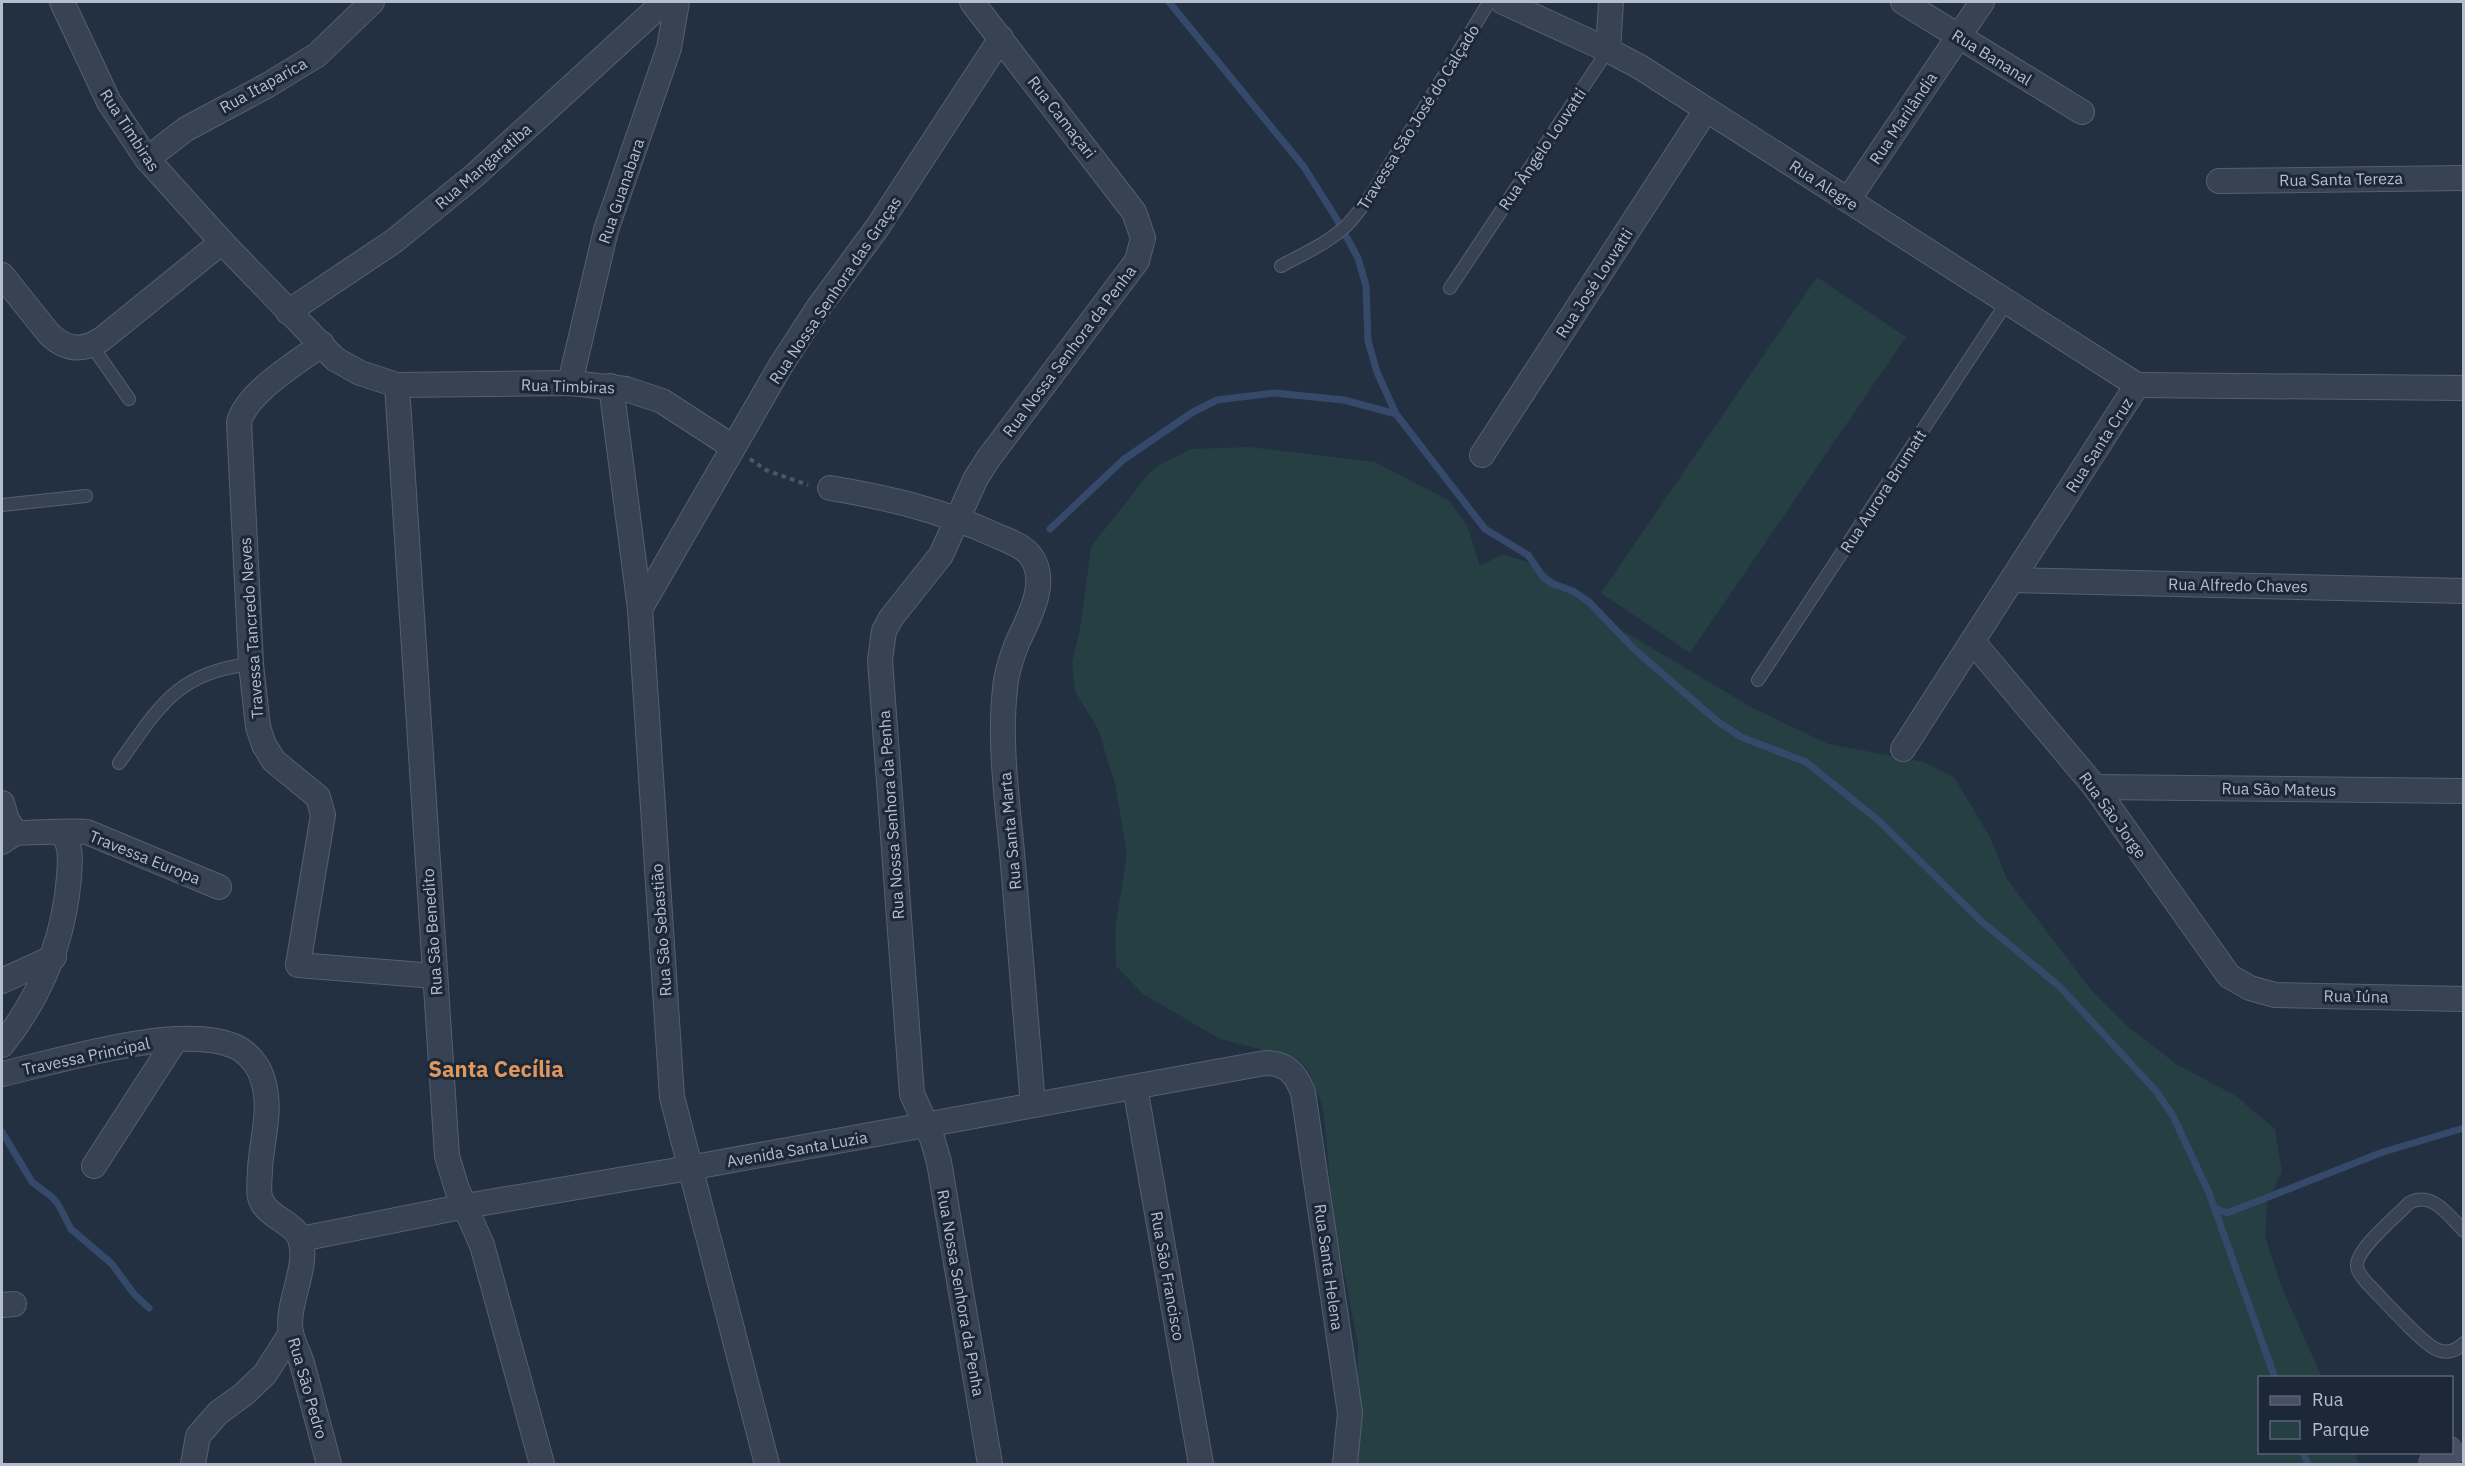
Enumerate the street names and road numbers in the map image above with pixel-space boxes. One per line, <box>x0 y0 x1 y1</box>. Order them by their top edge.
street label: Travessa São José do Calçado <box>1353 21 1483 213</box>
street label: Rua Bananal <box>1948 25 2036 89</box>
street label: Rua Itaparica <box>216 53 310 117</box>
street label: Rua Marilândia <box>1865 68 1941 168</box>
street label: Rua Camaçari <box>1024 72 1100 162</box>
street label: Rua Ângelo Louvatti <box>1494 84 1590 214</box>
street label: Rua Timbiras <box>96 85 164 175</box>
street label: Rua Mangaratiba <box>431 118 536 213</box>
street label: Rua Guanabara <box>594 135 649 246</box>
street label: Rua Alegre <box>1786 155 1862 215</box>
street label: Rua Santa Tereza <box>2279 168 2404 190</box>
street label: Rua Nossa Senhora das Graças <box>765 192 905 388</box>
street label: Rua José Louvatti <box>1551 225 1637 341</box>
street label: Rua Nossa Senhora da Penha <box>998 261 1140 441</box>
street label: Rua Timbiras <box>521 374 615 398</box>
street label: Rua Santa Cruz <box>2061 394 2137 496</box>
street label: Rua Aurora Brumatt <box>1836 426 1930 556</box>
street label: Travessa Tancredo Neves <box>235 537 267 719</box>
street label: Rua Alfredo Chaves <box>2168 574 2308 596</box>
street label: Rua Nossa Senhora da Penha <box>874 709 908 920</box>
street label: Rua São Jorge <box>2075 768 2151 862</box>
street label: Rua Santa Marta <box>995 771 1025 891</box>
street label: Rua São Mateus <box>2221 778 2337 800</box>
street label: Travessa Europa <box>87 826 204 889</box>
street label: Rua São Sebastião <box>646 863 676 997</box>
street label: Rua São Benedito <box>418 868 446 996</box>
street label: Rua Iúna <box>2323 985 2389 1007</box>
street label: Travessa Principal <box>20 1033 152 1079</box>
street label: Avenida Santa Luzia <box>725 1127 870 1171</box>
street label: Rua Nossa Senhora da Penha <box>933 1188 989 1398</box>
street label: Rua Santa Helena <box>1310 1203 1348 1332</box>
street label: Rua São Francisco <box>1147 1210 1189 1342</box>
street label: Rua São Pedro <box>284 1335 332 1441</box>

